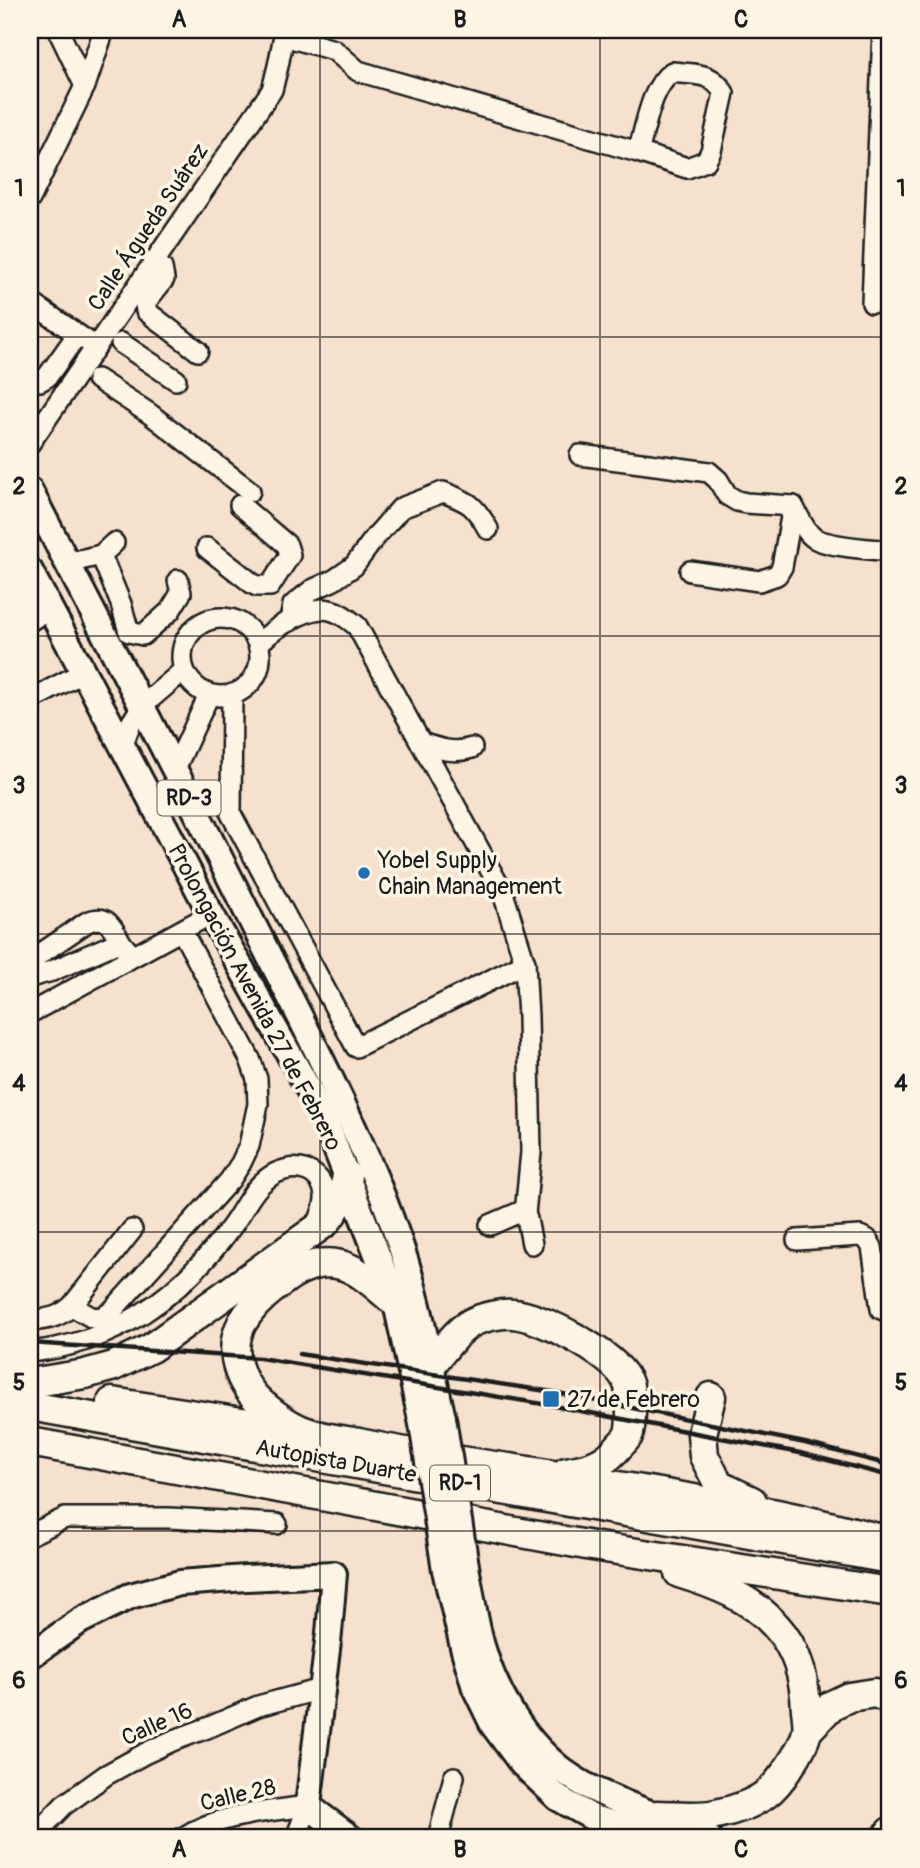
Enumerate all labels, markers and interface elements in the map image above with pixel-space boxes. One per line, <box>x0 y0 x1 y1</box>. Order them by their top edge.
text: A <box>172 5 187 34</box>
text: B <box>453 5 467 34</box>
text: C <box>734 5 748 34</box>
street label: Calle Águeda Suárez <box>81 138 215 316</box>
text: 1 <box>15 174 24 203</box>
text: 1 <box>897 174 906 203</box>
text: 2 <box>13 472 26 501</box>
text: 2 <box>895 472 908 501</box>
text: 3 <box>13 771 25 800</box>
text: 3 <box>895 771 907 800</box>
road number: RD-3 <box>158 780 220 816</box>
street label: Prolongación Avenida 27 de Febrero <box>162 839 348 1155</box>
place label: Yobel Supply Chain Management <box>377 846 563 901</box>
marker: Yobel Supply Chain Management <box>356 865 372 881</box>
text: 4 <box>12 1069 26 1098</box>
text: 4 <box>894 1069 908 1098</box>
text: 5 <box>13 1368 25 1397</box>
text: 5 <box>895 1368 907 1397</box>
place label: 27 de Febrero <box>567 1385 700 1414</box>
marker: 27 de Febrero <box>541 1389 561 1409</box>
street label: Autopista Duarte <box>253 1433 419 1490</box>
road number: RD-1 <box>430 1466 490 1500</box>
text: 6 <box>12 1666 26 1695</box>
text: 6 <box>894 1666 908 1695</box>
street label: Calle 16 <box>117 1696 197 1752</box>
street label: Calle 28 <box>197 1772 279 1818</box>
text: A <box>172 1835 187 1864</box>
text: B <box>453 1835 467 1864</box>
text: C <box>734 1835 748 1864</box>

